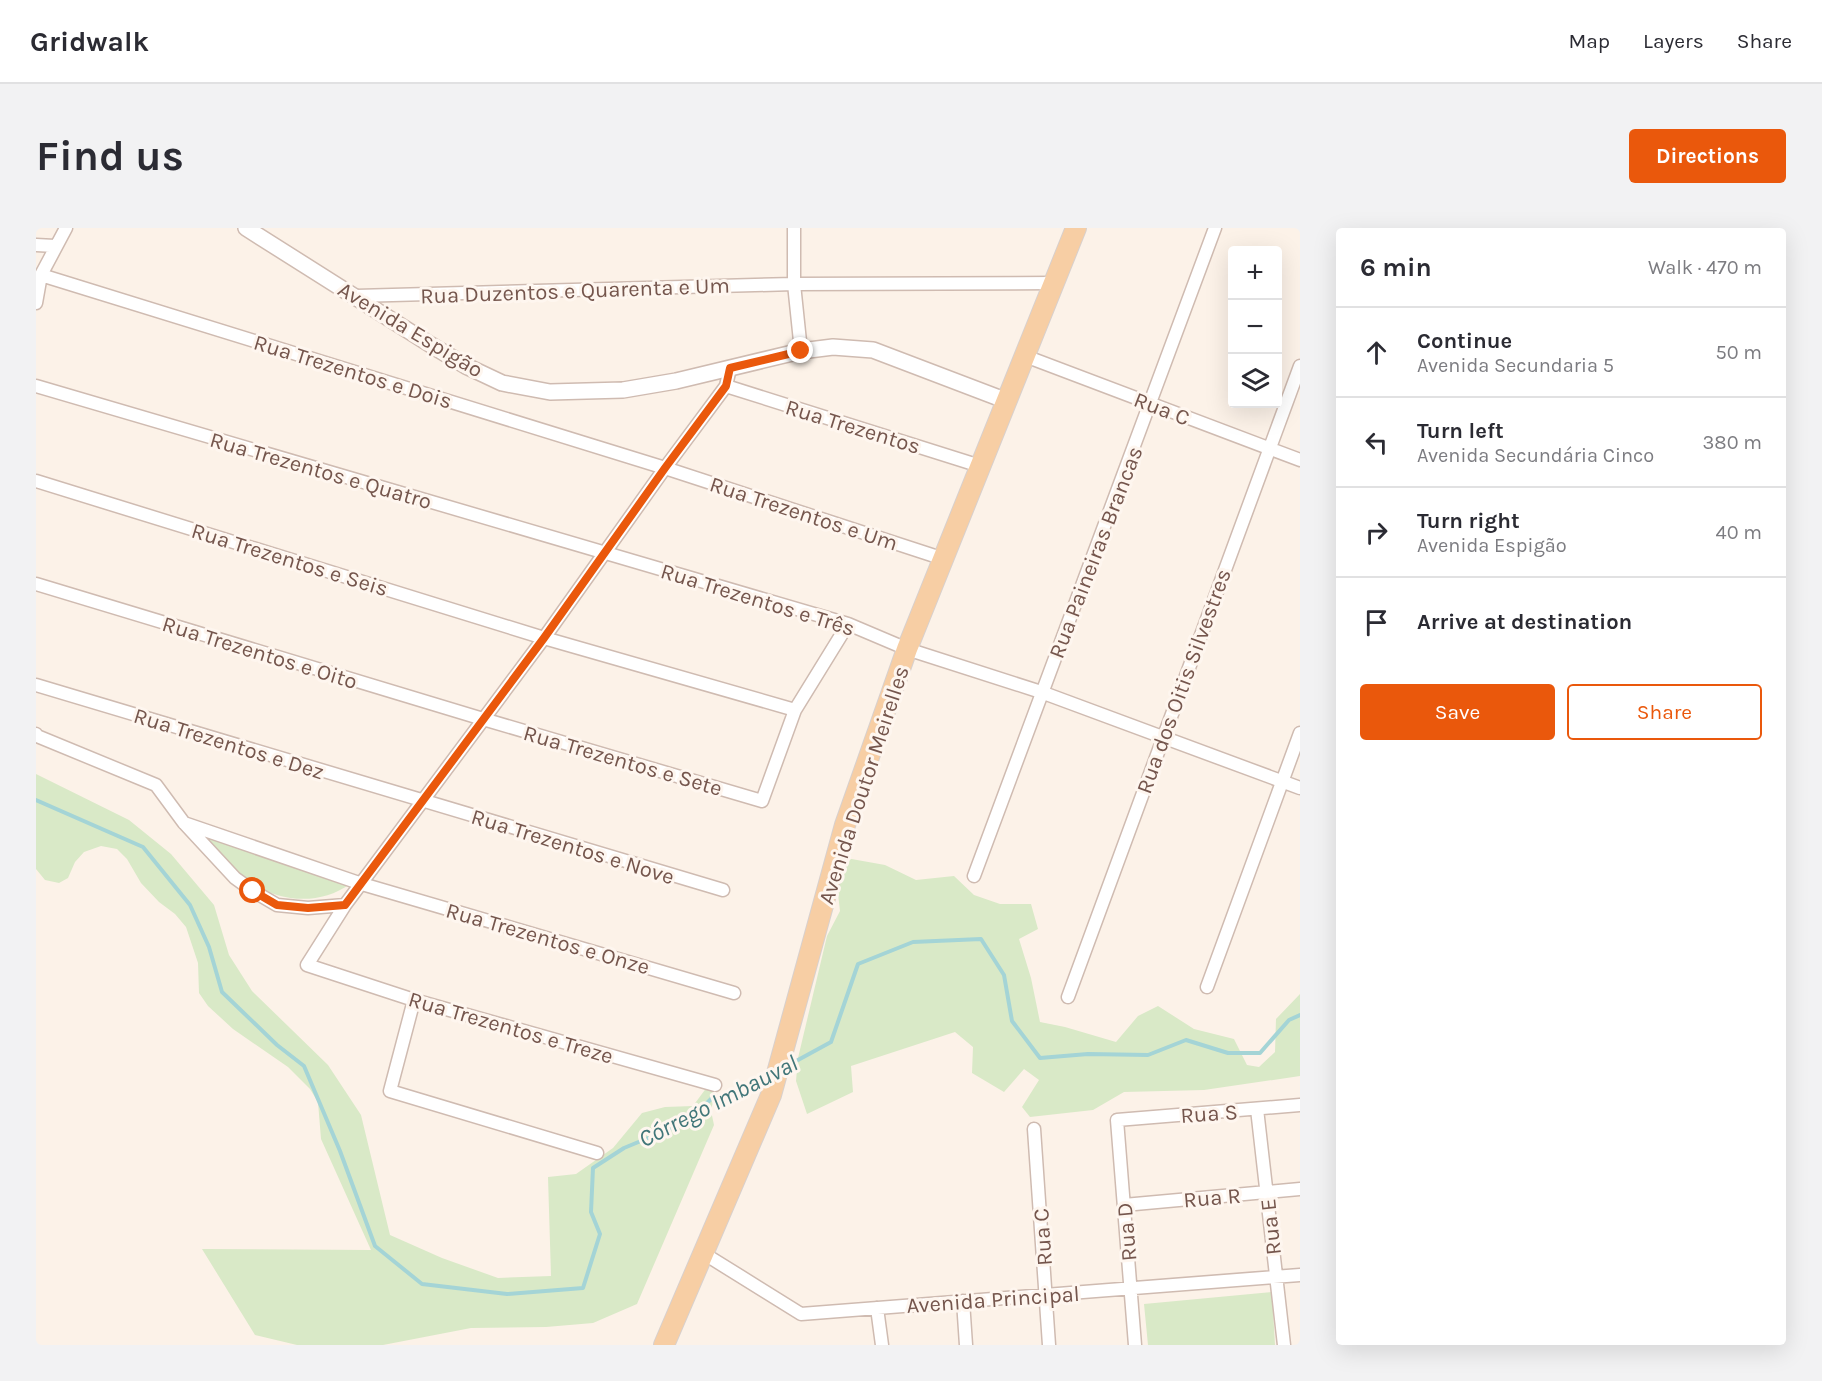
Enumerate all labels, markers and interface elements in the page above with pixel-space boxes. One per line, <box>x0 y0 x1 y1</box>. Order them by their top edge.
text: Gridwalk <box>30 25 149 58</box>
text: Map <box>1568 29 1610 53</box>
text: Layers <box>1643 29 1704 53</box>
text: Share <box>1737 29 1792 53</box>
button: Directions <box>1629 129 1786 183</box>
text: Find us <box>36 131 184 181</box>
map controls <box>1228 246 1282 408</box>
button: + <box>1228 246 1282 300</box>
text: 6 min <box>1360 252 1432 283</box>
text: Walk · 470 m <box>1648 256 1762 279</box>
street label: Rua Duzentos e Quarenta e Um <box>420 273 730 309</box>
street label: Avenida Espigão <box>333 276 488 383</box>
button: − <box>1228 300 1282 354</box>
text: Continue <box>1417 328 1512 354</box>
street label: Rua Trezentos e Dois <box>250 329 455 415</box>
icon: ahead <box>1360 336 1393 369</box>
route end <box>787 337 813 363</box>
text: 50 m <box>1715 341 1762 364</box>
button: layers <box>1228 354 1282 408</box>
text: Avenida Secundaria 5 <box>1417 354 1614 377</box>
street label: Rua C <box>1130 386 1193 431</box>
street label: Rua Trezentos <box>782 394 923 460</box>
text: Turn left <box>1417 418 1504 444</box>
icon: left <box>1360 426 1393 459</box>
street label: Rua Trezentos e Quatro <box>207 427 435 515</box>
text: 380 m <box>1703 431 1762 454</box>
street label: Rua Paineiras Brancas <box>1043 443 1148 662</box>
text: Avenida Secundária Cinco <box>1417 444 1654 467</box>
street label: Rua Trezentos e Um <box>706 471 901 557</box>
text: Turn right <box>1417 508 1520 534</box>
icon: right <box>1360 516 1393 549</box>
street label: Rua Trezentos e Seis <box>188 518 391 602</box>
text: 40 m <box>1716 521 1762 544</box>
text: Avenida Espigão <box>1417 534 1567 557</box>
street label: Rua Trezentos e Três <box>657 558 858 642</box>
street label: Rua dos Oitis Silvestres <box>1131 565 1237 797</box>
icon: arrive <box>1360 606 1393 639</box>
text: Arrive at destination <box>1417 609 1632 635</box>
street label: Rua Trezentos e Oito <box>159 611 360 695</box>
street label: Avenida Doutor Meirelles <box>813 663 915 908</box>
button: Save <box>1360 684 1555 740</box>
button: Share <box>1567 684 1762 740</box>
street label: Rua Trezentos e Dez <box>130 703 327 785</box>
street label: Rua Trezentos e Sete <box>520 720 725 802</box>
street label: Rua Trezentos e Nove <box>468 804 677 890</box>
route start <box>239 877 265 903</box>
street label: Rua Trezentos e Onze <box>443 897 653 980</box>
street label: Rua Trezentos e Treze <box>405 986 616 1070</box>
water label: Córrego Imbauval <box>634 1049 802 1153</box>
street label: Rua S <box>1180 1099 1239 1129</box>
street label: Rua R <box>1182 1183 1242 1213</box>
street label: Rua E <box>1255 1197 1287 1256</box>
street label: Rua D <box>1111 1202 1143 1262</box>
street label: Rua C <box>1028 1207 1058 1267</box>
street label: Avenida Principal <box>906 1281 1081 1319</box>

